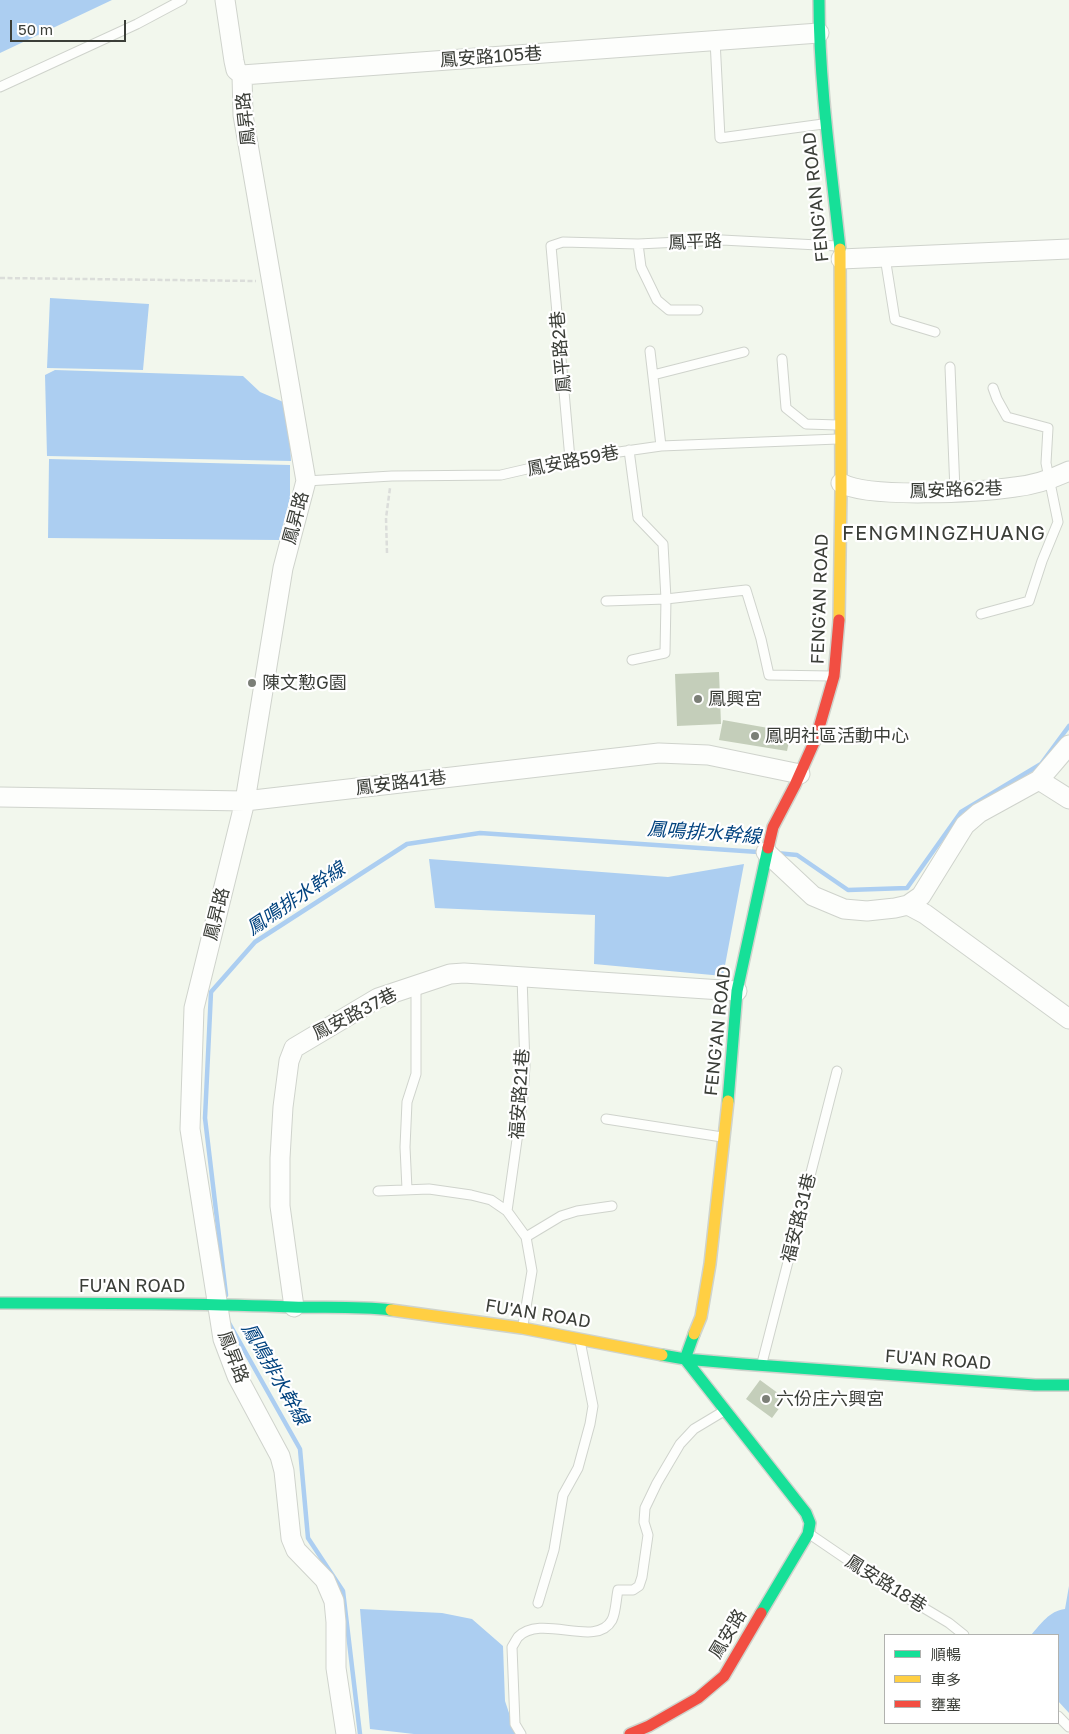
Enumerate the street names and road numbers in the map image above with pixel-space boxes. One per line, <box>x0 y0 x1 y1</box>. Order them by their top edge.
street label: 鳳安路105巷 <box>439 43 543 71</box>
street label: 鳳昇路 <box>232 91 260 147</box>
street label: FENG'AN ROAD <box>798 131 834 263</box>
street label: 鳳平路 <box>668 230 722 254</box>
street label: 鳳平路2巷 <box>547 310 575 394</box>
street label: 鳳安路59巷 <box>525 441 621 481</box>
street label: 鳳安路62巷 <box>909 478 1003 502</box>
street label: 鳳昇路 <box>279 489 313 547</box>
street label: FENG'AN ROAD <box>807 533 833 665</box>
street label: 鳳安路41巷 <box>354 767 448 799</box>
street label: 鳳昇路 <box>200 885 234 943</box>
street label: FENG'AN ROAD <box>700 965 736 1097</box>
street label: 鳳安路37巷 <box>309 983 401 1045</box>
street label: 福安路21巷 <box>506 1048 534 1140</box>
street label: 福安路31巷 <box>777 1171 821 1265</box>
street label: FU'AN ROAD <box>79 1275 185 1297</box>
street label: FU'AN ROAD <box>484 1295 592 1333</box>
street label: 鳳昇路 <box>213 1328 253 1386</box>
street label: FU'AN ROAD <box>884 1346 992 1374</box>
street label: 鳳安路18巷 <box>841 1551 931 1617</box>
street label: 鳳安路 <box>705 1605 751 1663</box>

